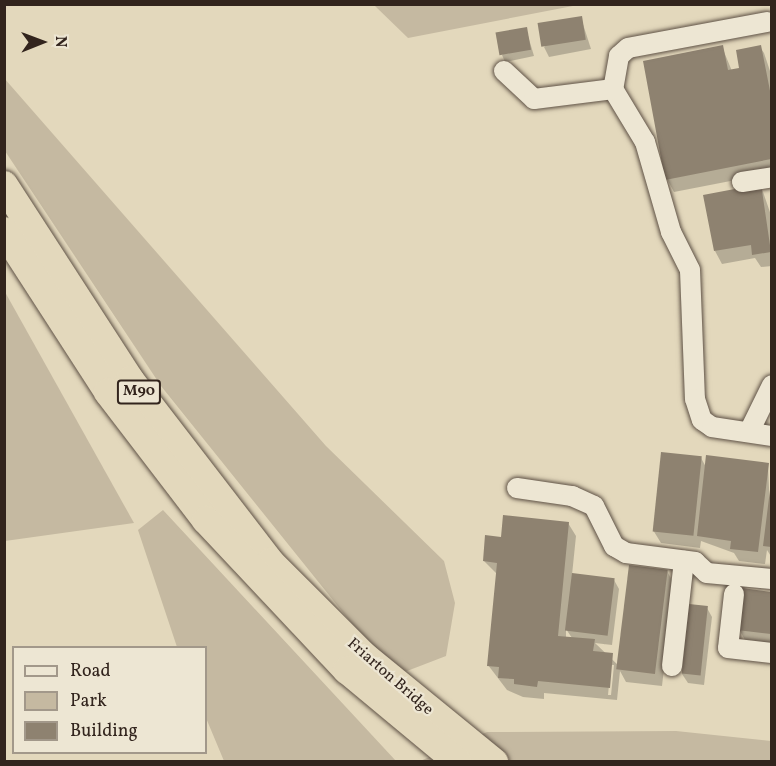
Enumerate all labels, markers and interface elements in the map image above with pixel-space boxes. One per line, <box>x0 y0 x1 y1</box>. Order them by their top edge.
north arrow <box>12 12 72 72</box>
text: N <box>49 36 71 48</box>
road number: M90 <box>116 380 162 404</box>
street label: Friarton Bridge <box>343 634 437 720</box>
legend <box>12 646 207 754</box>
text: Road <box>70 659 111 684</box>
text: Park <box>70 689 107 714</box>
text: Building <box>70 719 138 744</box>

